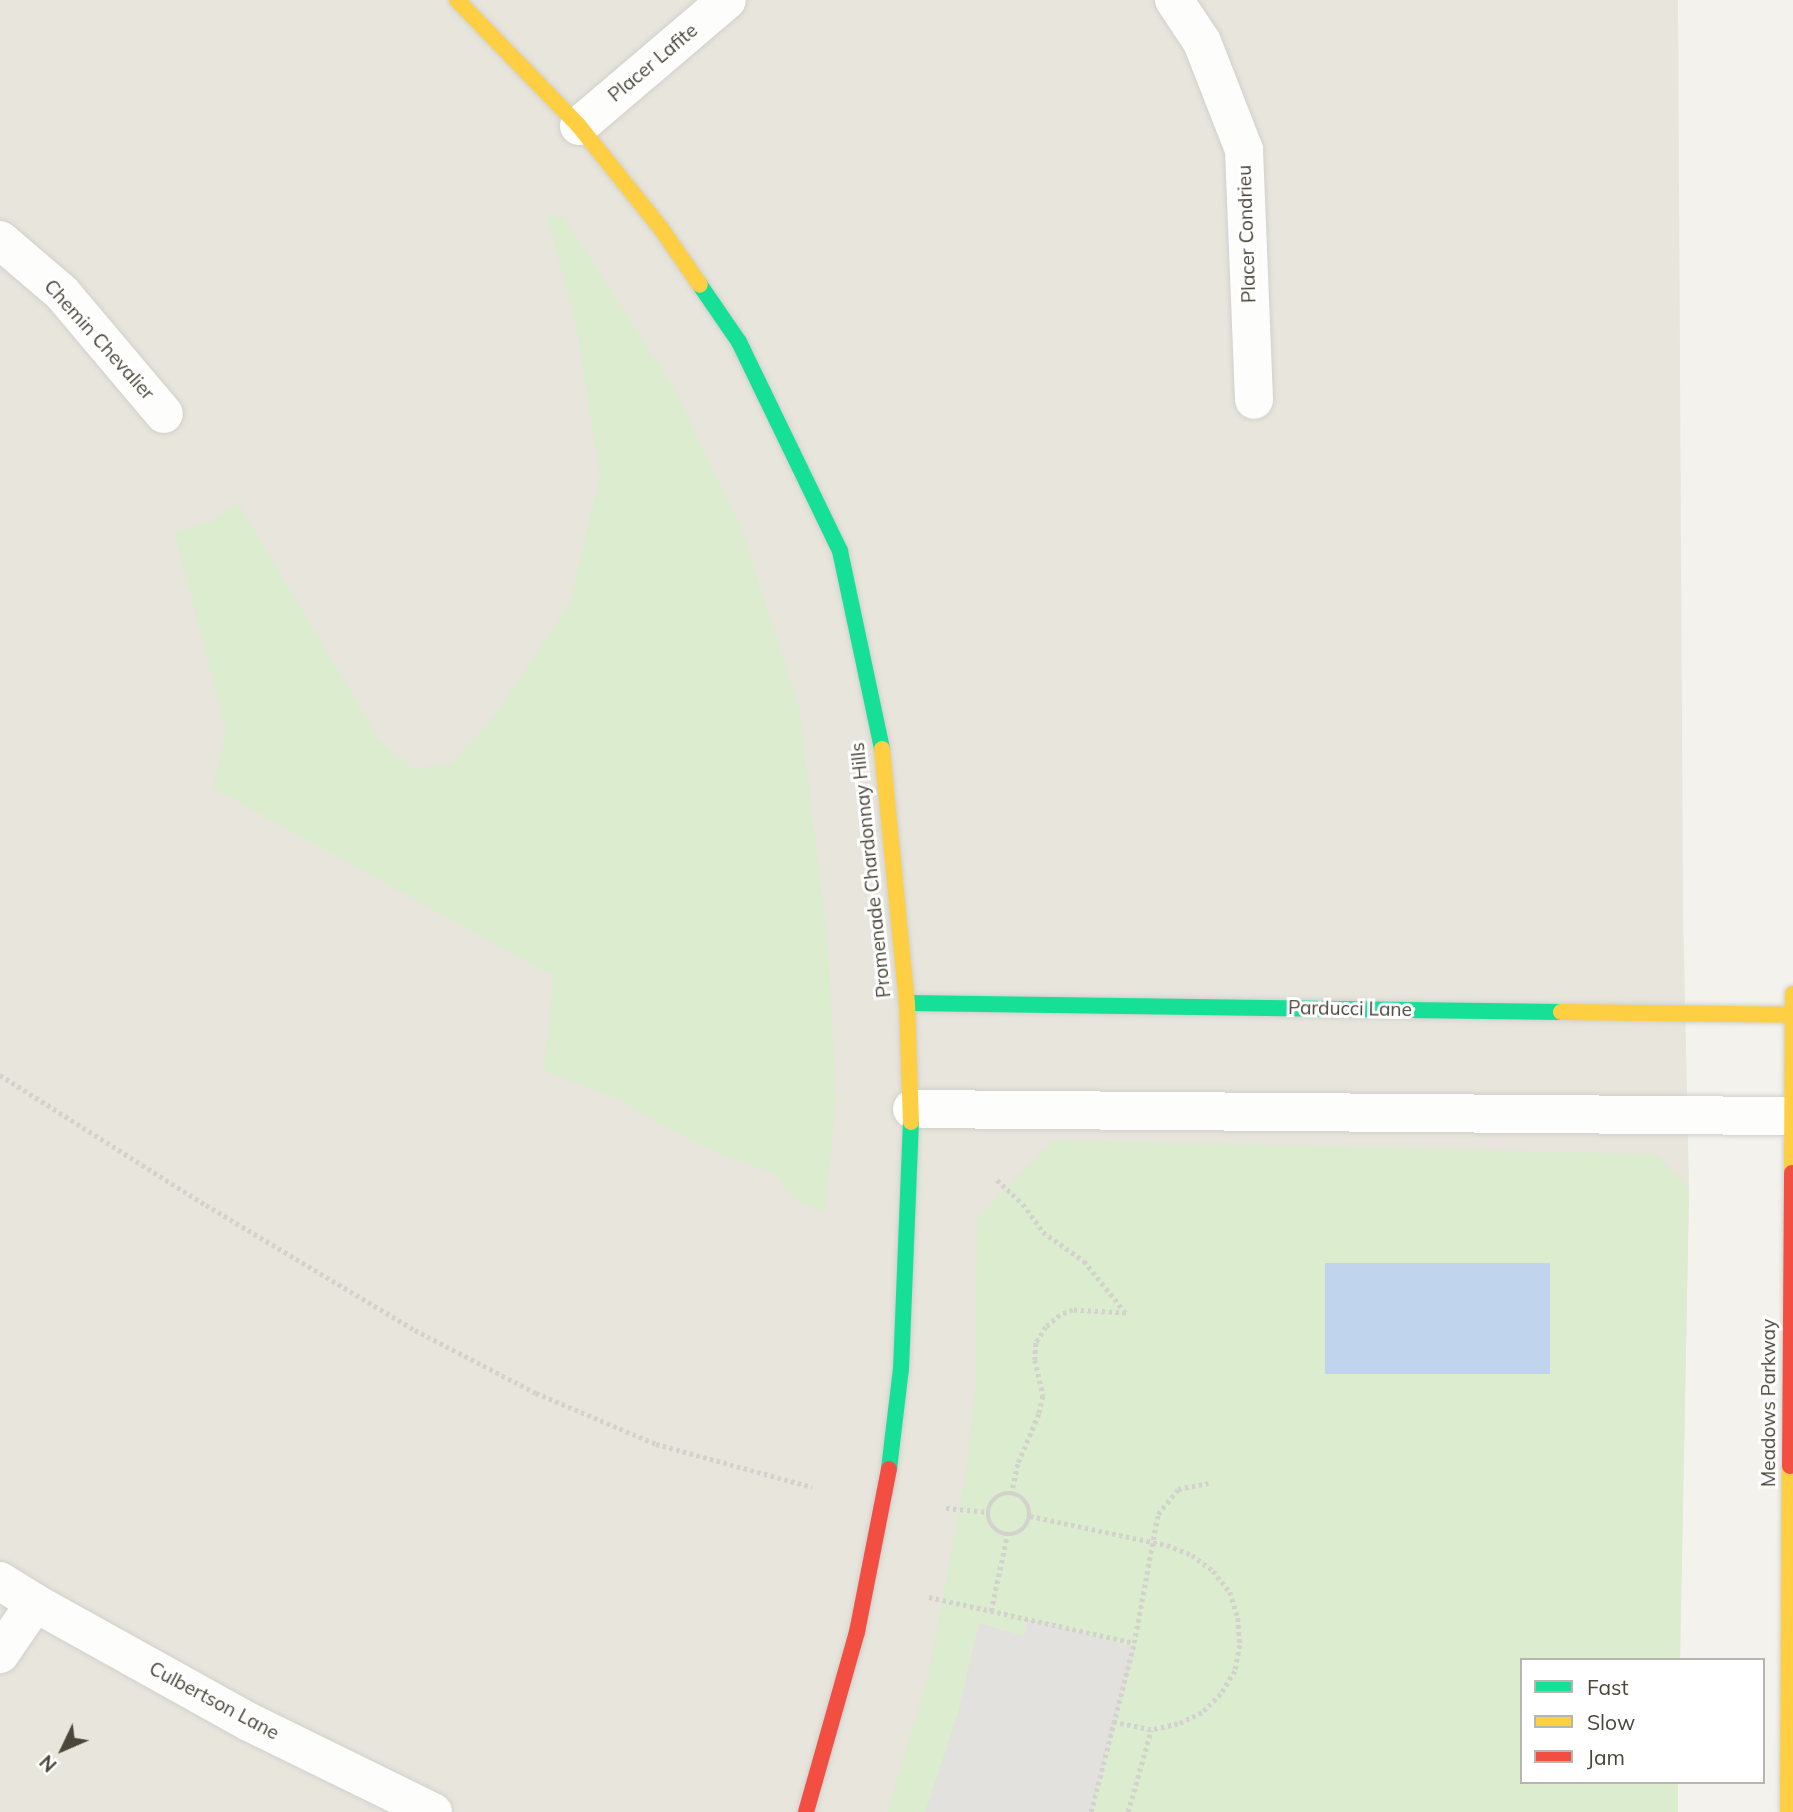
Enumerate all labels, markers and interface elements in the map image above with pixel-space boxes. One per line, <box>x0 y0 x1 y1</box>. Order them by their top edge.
street label: Placer Lafite <box>604 19 702 107</box>
street label: Placer Condrieu <box>1233 165 1261 303</box>
street label: Chemin Chevalier <box>39 275 159 405</box>
street label: Promenade Chardonnay Hills <box>846 741 896 999</box>
street label: Parducci Lane <box>1288 997 1412 1021</box>
street label: Meadows Parkway <box>1758 1319 1780 1487</box>
street label: Culbertson Lane <box>145 1657 283 1745</box>
legend <box>1520 1658 1765 1784</box>
text: Fast <box>1587 1674 1629 1700</box>
text: Slow <box>1587 1709 1635 1735</box>
north arrow <box>28 1714 98 1784</box>
text: Jam <box>1587 1744 1625 1770</box>
text: N <box>34 1750 62 1777</box>

